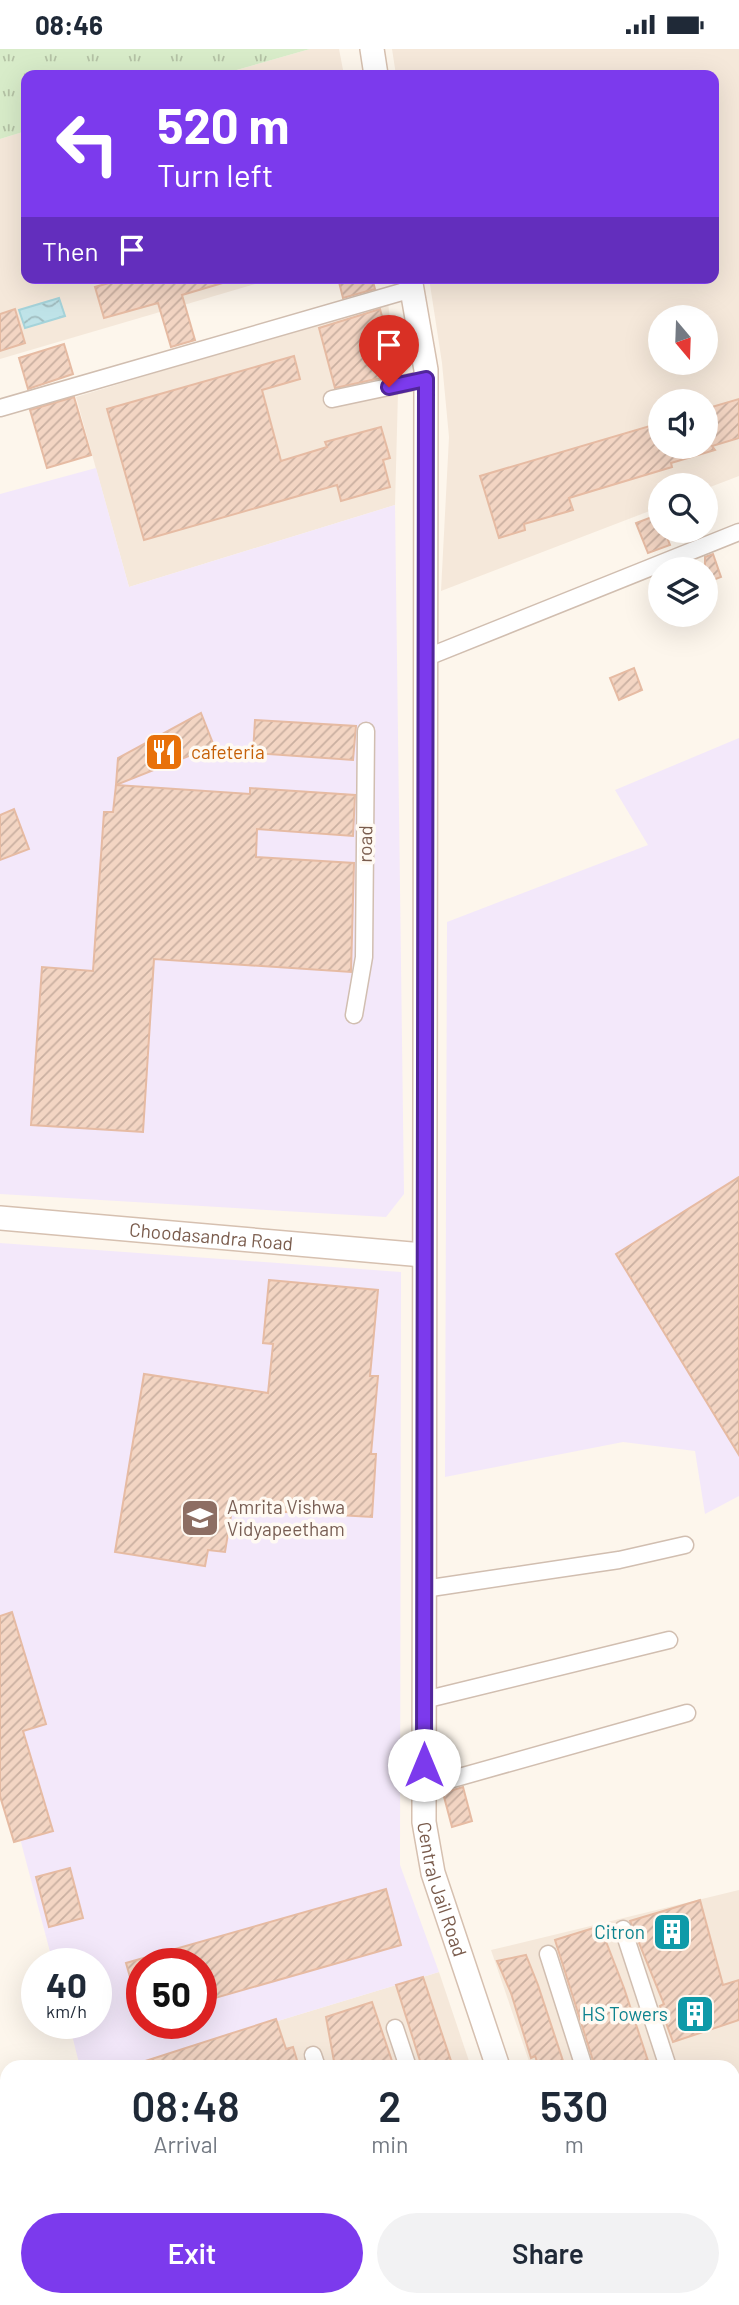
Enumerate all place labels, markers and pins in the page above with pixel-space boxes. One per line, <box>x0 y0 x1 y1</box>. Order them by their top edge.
pin <box>359 315 419 387</box>
restaurant icon: cafeteria <box>143 731 185 773</box>
place label: cafeteria <box>191 740 265 763</box>
place label: Amrita Vishwa Vidyapeetham <box>227 1495 345 1540</box>
school or university icon: Amrita Vishwa Vidyapeetham <box>179 1497 221 1539</box>
building icon: Citron <box>651 1911 693 1953</box>
place label: Citron <box>594 1920 645 1943</box>
building icon: HS Towers <box>674 1993 716 2035</box>
place label: HS Towers <box>582 2002 668 2025</box>

